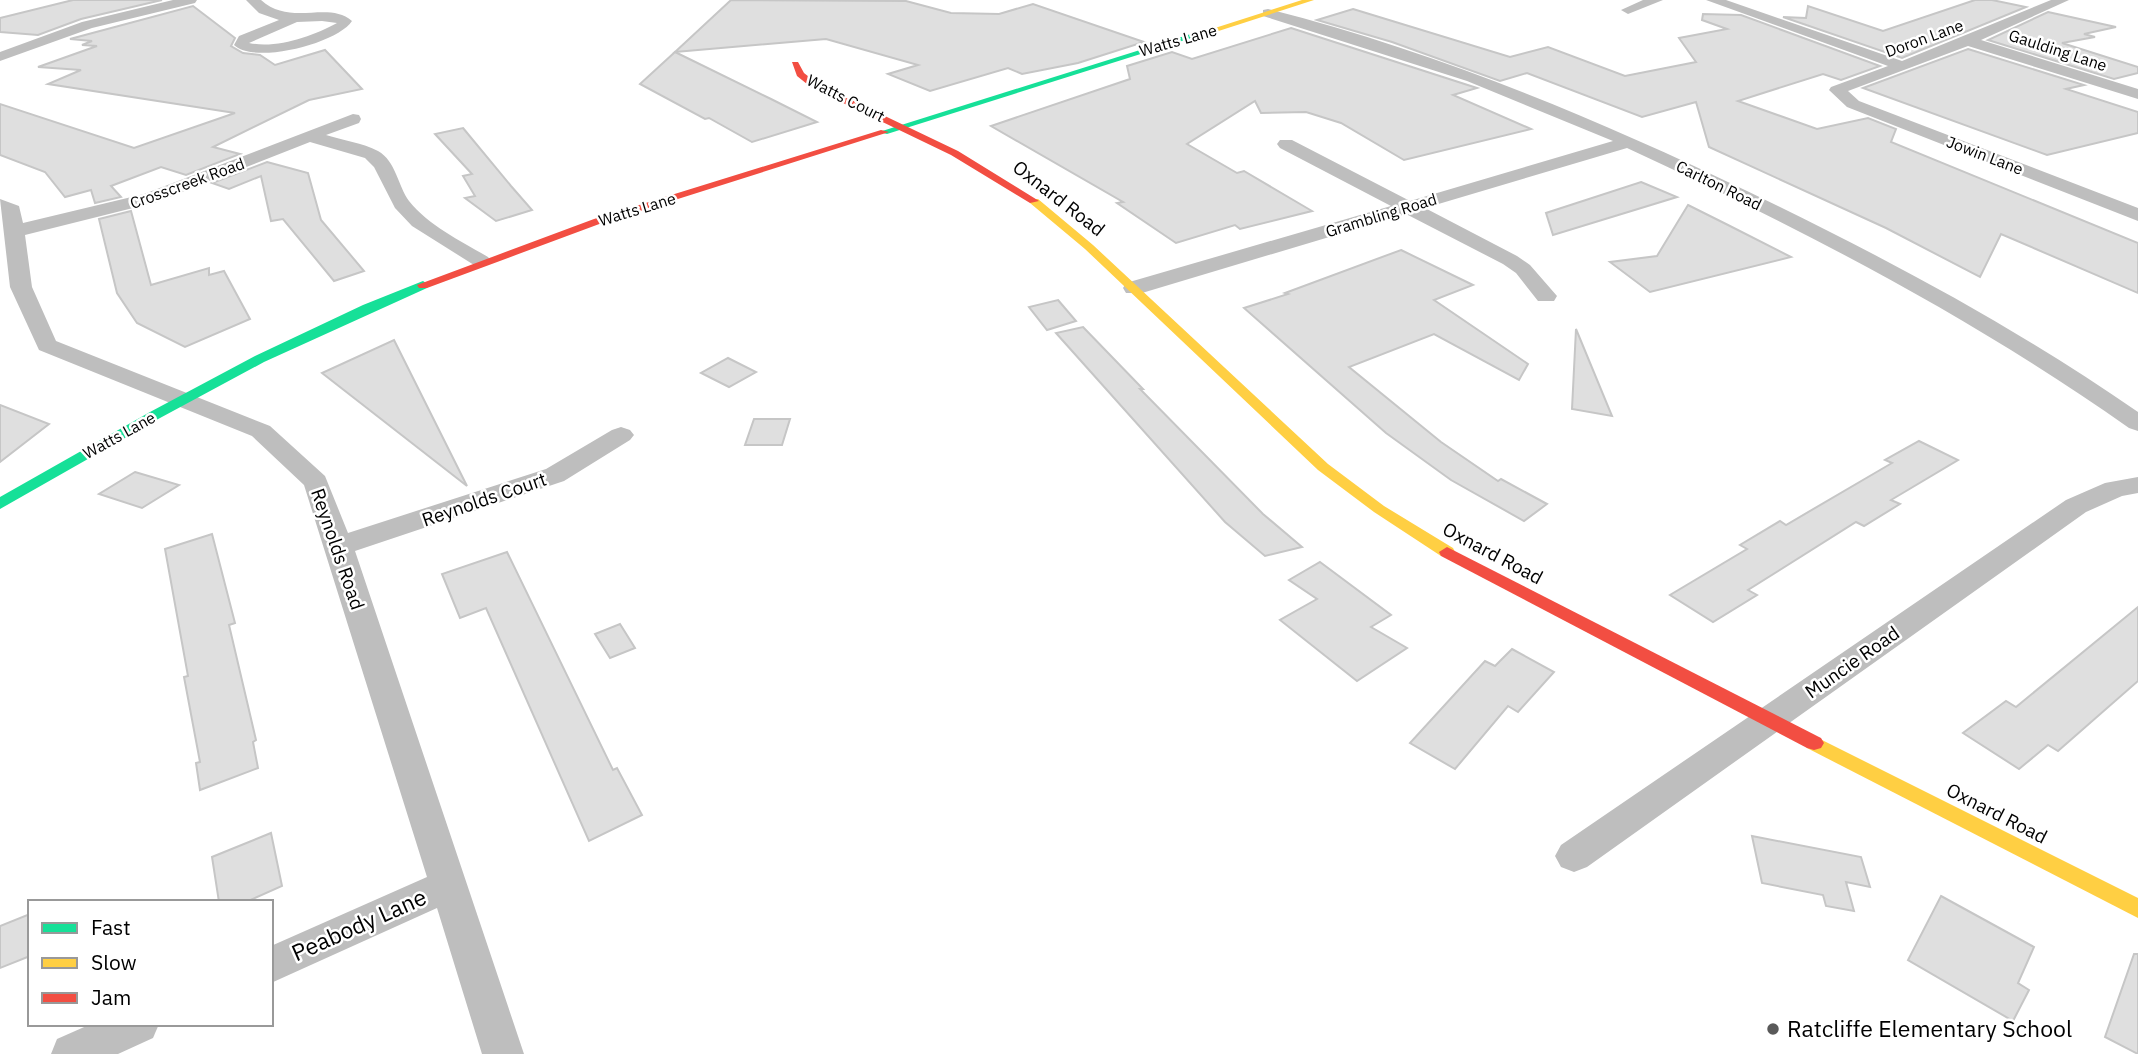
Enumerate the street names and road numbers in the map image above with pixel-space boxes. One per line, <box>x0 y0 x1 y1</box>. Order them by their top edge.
street label: Doron Lane <box>1882 15 1966 61</box>
street label: Watts Lane <box>1137 19 1219 61</box>
street label: Gaulding Lane <box>2006 25 2110 75</box>
street label: Watts Court <box>804 70 888 126</box>
street label: Jowin Lane <box>1944 131 2026 179</box>
street label: Crosscreek Road <box>127 153 247 213</box>
street label: Oxnard Road <box>1008 155 1110 241</box>
street label: Carlton Road <box>1673 156 1765 214</box>
street label: Watts Lane <box>596 188 678 230</box>
street label: Grambling Road <box>1323 189 1439 241</box>
street label: Watts Lane <box>79 407 159 463</box>
street label: Reynolds Court <box>419 466 549 532</box>
street label: Reynolds Road <box>306 485 370 613</box>
street label: Oxnard Road <box>1439 517 1547 589</box>
street label: Muncie Road <box>1800 621 1904 703</box>
street label: Oxnard Road <box>1943 777 2051 849</box>
street label: Peabody Lane <box>287 881 431 967</box>

